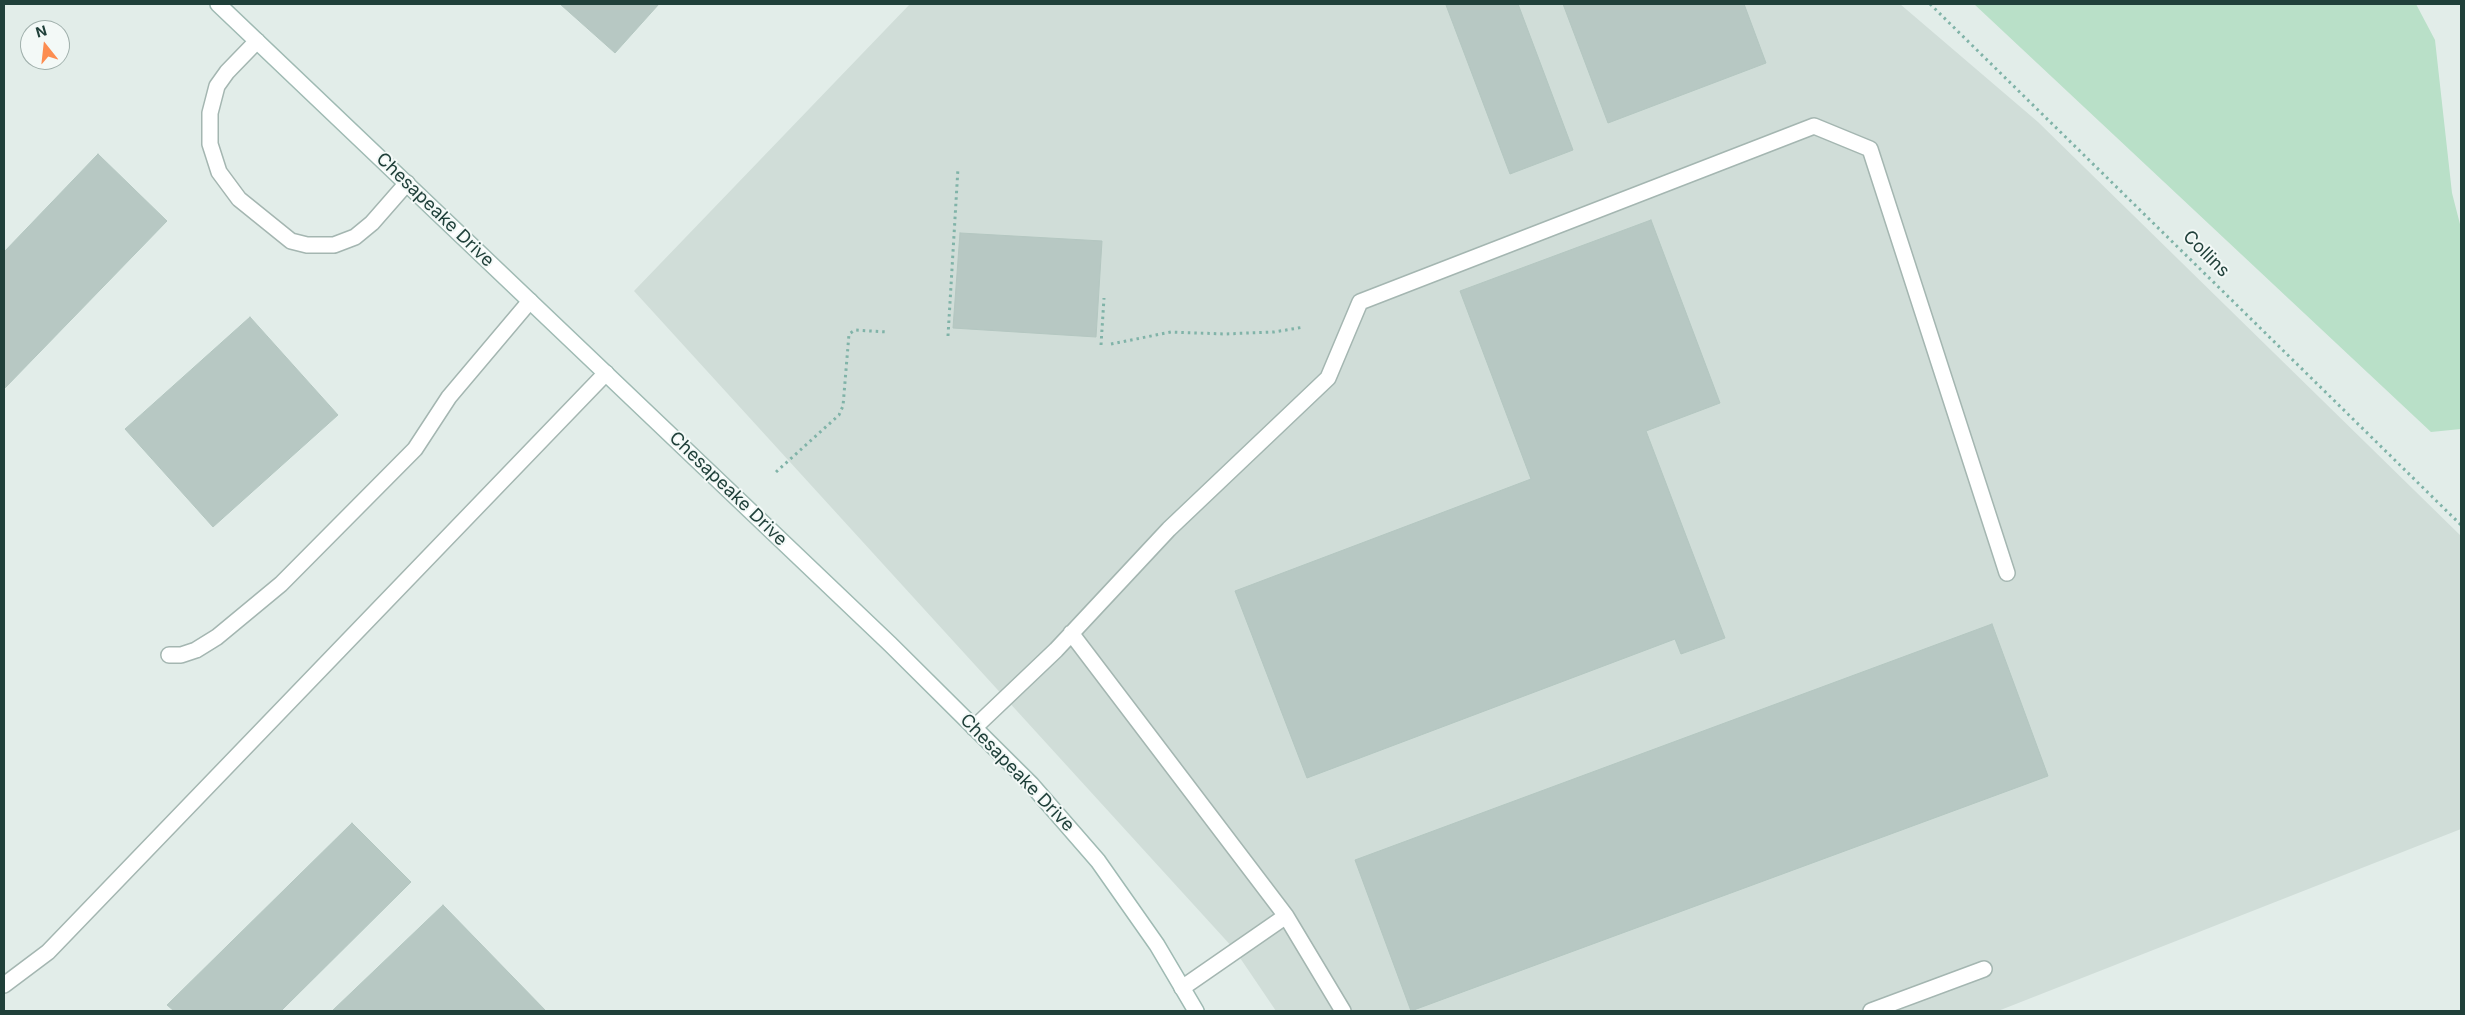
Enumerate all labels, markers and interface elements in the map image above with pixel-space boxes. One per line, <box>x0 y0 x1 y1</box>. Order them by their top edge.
north arrow <box>20 20 70 70</box>
text: N <box>34 21 48 41</box>
street label: Chesapeake Drive <box>372 148 498 272</box>
street label: Collins <box>2178 226 2234 282</box>
street label: Chesapeake Drive <box>665 427 791 551</box>
street label: Chesapeake Drive <box>955 710 1079 836</box>

